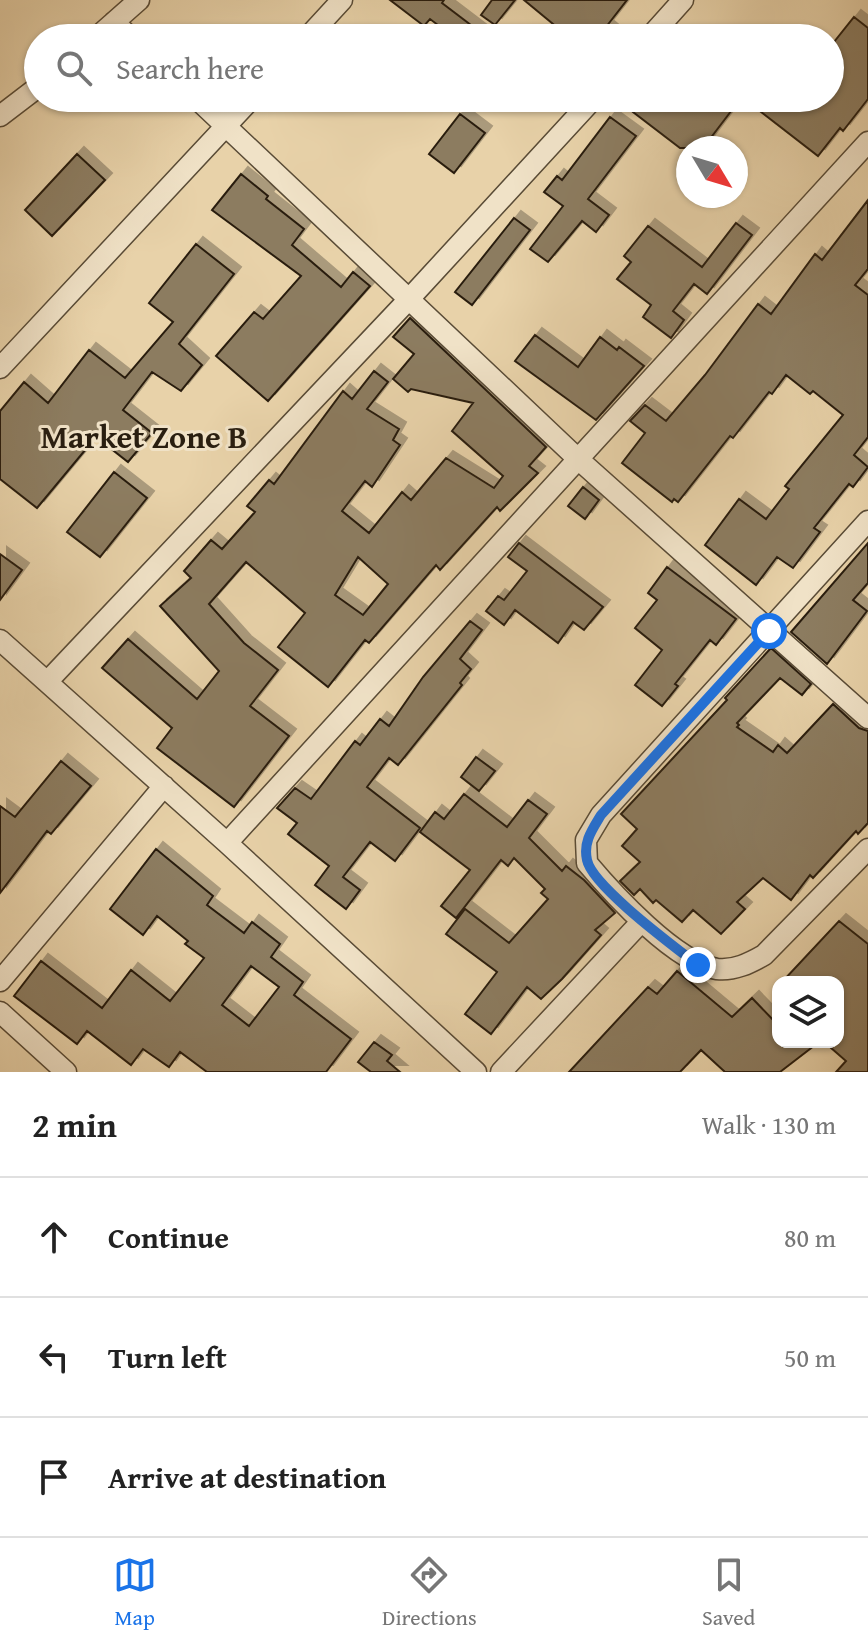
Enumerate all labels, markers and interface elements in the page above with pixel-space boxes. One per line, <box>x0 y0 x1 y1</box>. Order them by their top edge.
search box <box>24 24 844 112</box>
icon: search <box>52 46 96 90</box>
text: Search here <box>116 46 264 90</box>
north arrow <box>676 136 748 208</box>
district label: Market Zone B <box>40 413 248 460</box>
route start <box>751 613 787 649</box>
route end <box>680 947 716 983</box>
map controls <box>772 976 844 1048</box>
button: layers <box>772 976 844 1048</box>
text: 2 min <box>32 1100 117 1149</box>
text: Walk · 130 m <box>702 1105 836 1144</box>
icon: ahead <box>32 1215 76 1259</box>
text: Continue <box>108 1215 229 1259</box>
text: 80 m <box>784 1218 836 1257</box>
icon: left <box>32 1335 76 1379</box>
text: Turn left <box>108 1335 227 1379</box>
text: 50 m <box>784 1338 836 1377</box>
icon: arrive <box>32 1455 76 1499</box>
text: Arrive at destination <box>108 1455 386 1499</box>
tab: Map <box>113 1553 157 1633</box>
tab: Directions <box>382 1553 477 1633</box>
tab: Saved <box>702 1553 755 1633</box>

